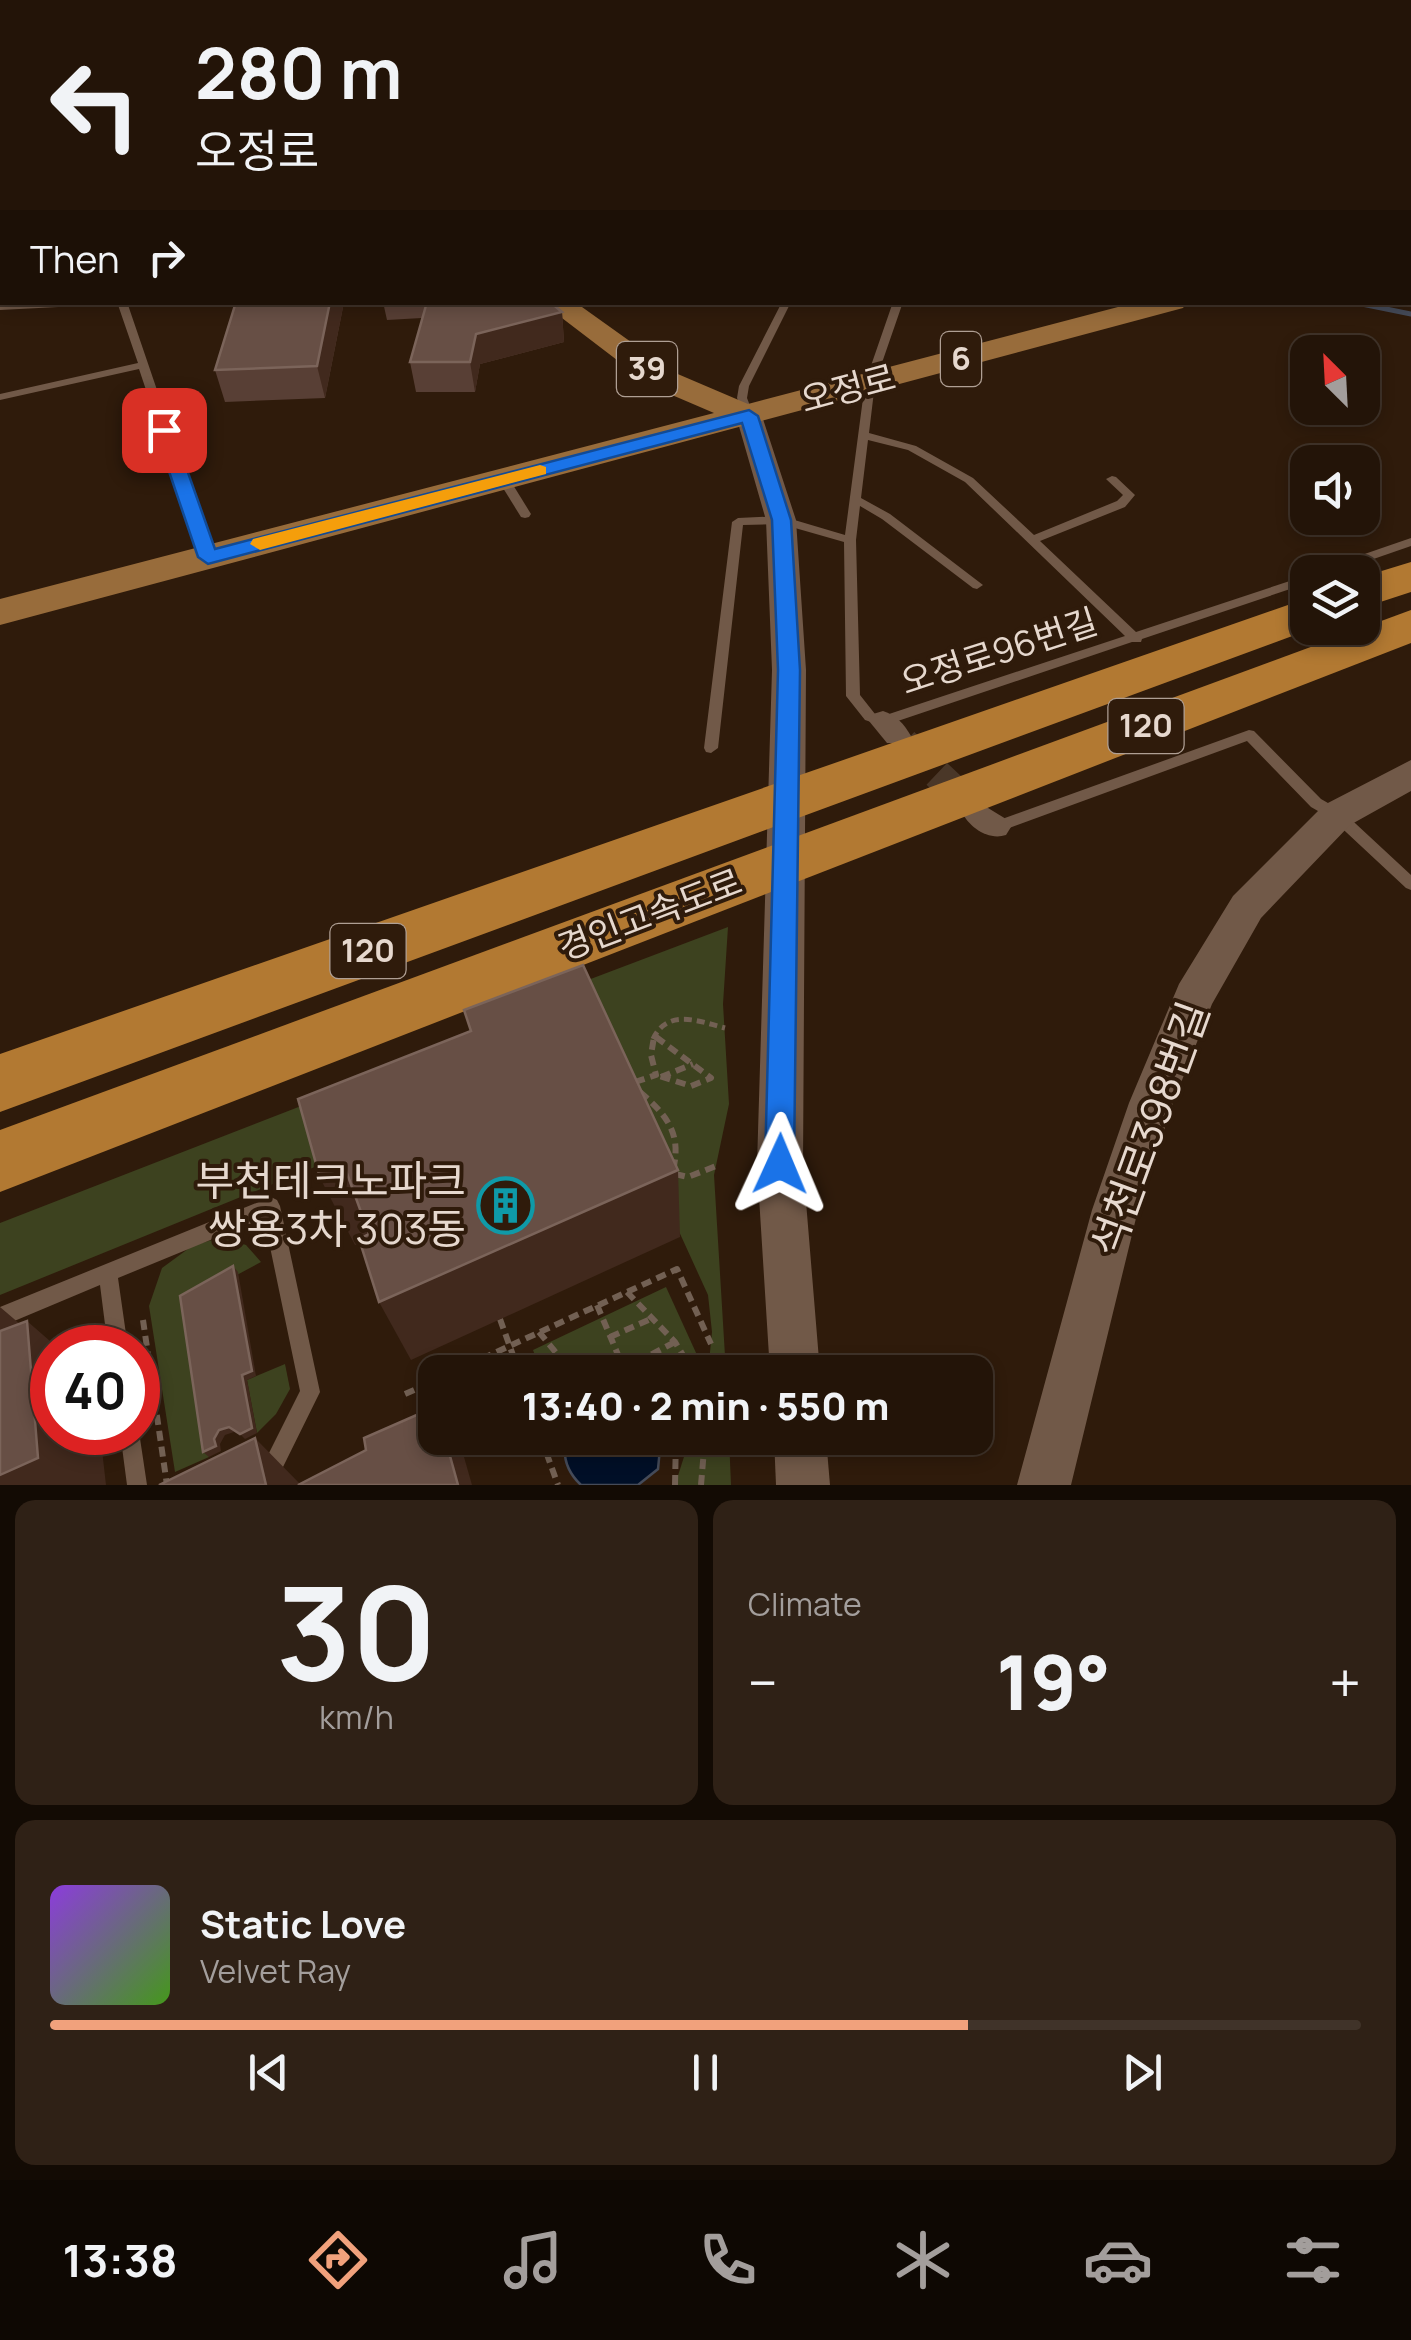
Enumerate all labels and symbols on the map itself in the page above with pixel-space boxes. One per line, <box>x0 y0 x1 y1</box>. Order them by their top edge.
road number: 6 <box>941 332 981 386</box>
north arrow <box>1290 335 1380 425</box>
road number: 39 <box>617 342 677 396</box>
street label: 오정로 <box>795 352 901 424</box>
pin <box>122 388 207 473</box>
street label: 오정로96번길 <box>894 597 1103 705</box>
road number: 120 <box>1108 699 1184 753</box>
street label: 경인고속도로 <box>551 857 748 971</box>
road number: 120 <box>330 924 406 978</box>
street label: 석천로398번길 <box>1076 993 1222 1264</box>
position arrow <box>728 1112 832 1216</box>
place label: 부천테크노파크 쌍용3차 303동 <box>196 1151 466 1257</box>
building icon: 부천테크노파크 쌍용3차 303동 <box>475 1175 535 1235</box>
speed limit sign: 40 <box>30 1325 160 1455</box>

